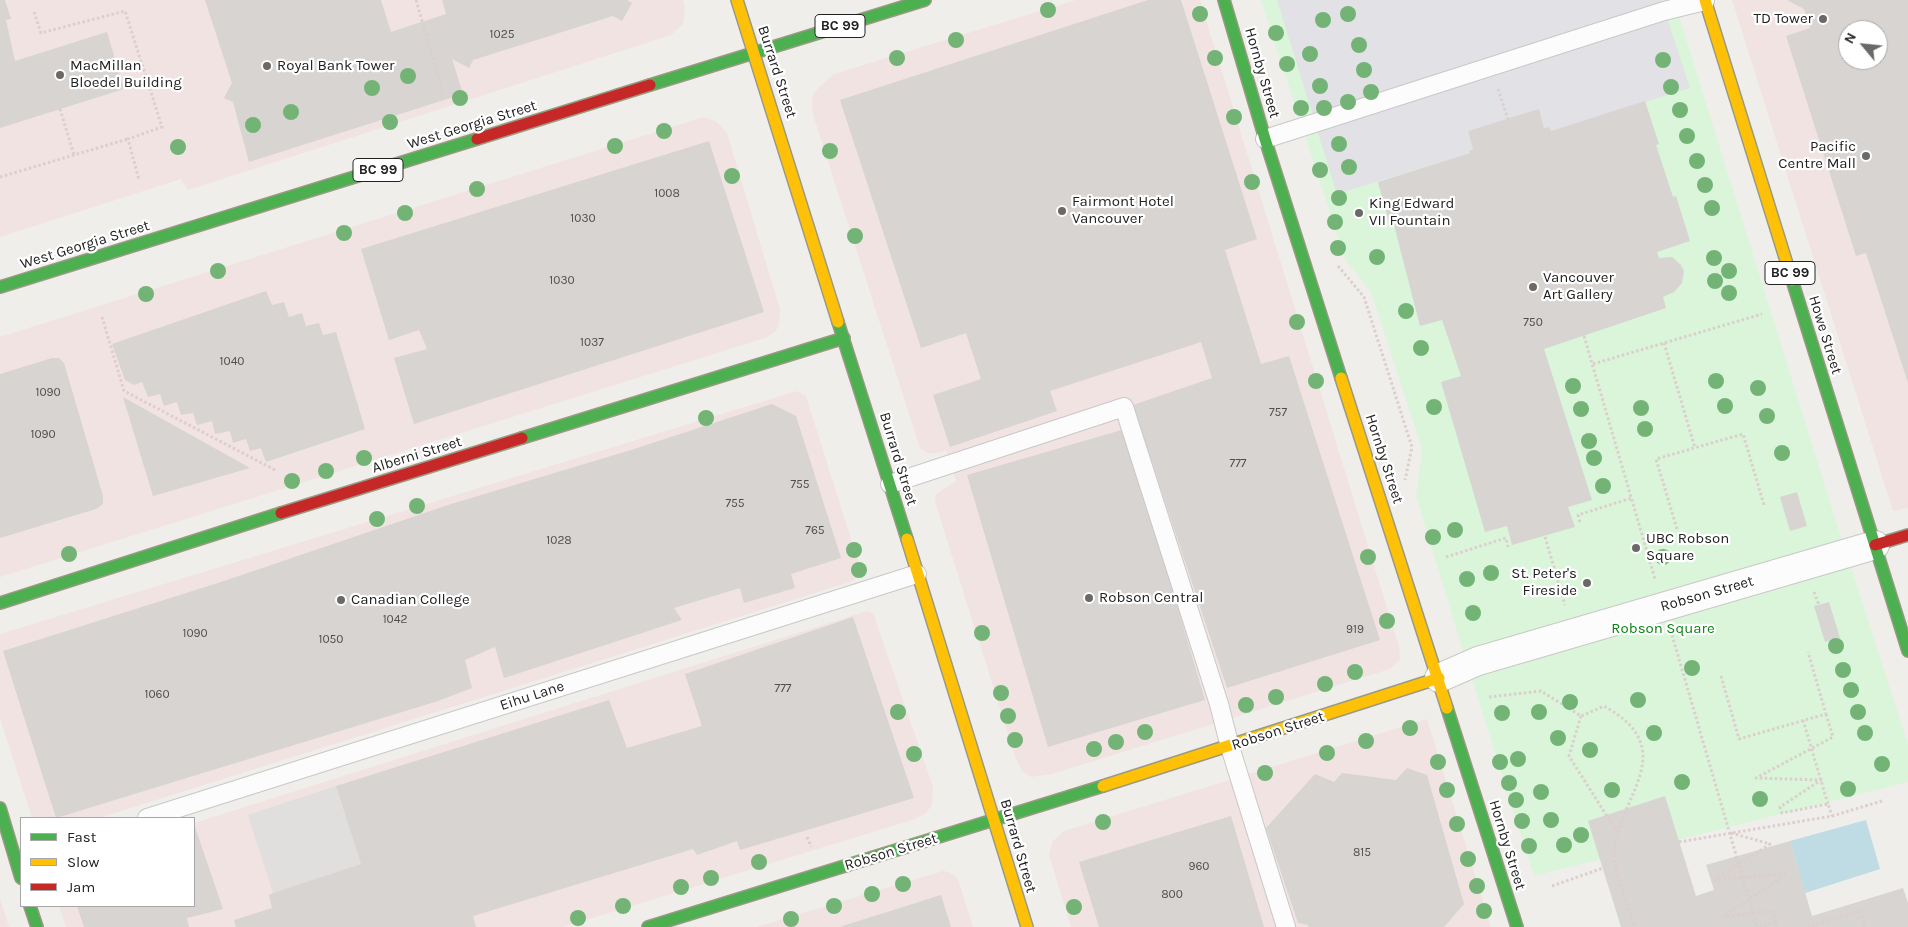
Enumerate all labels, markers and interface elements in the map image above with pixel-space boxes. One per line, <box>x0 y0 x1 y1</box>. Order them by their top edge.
place label: TD Tower <box>1754 10 1813 28</box>
marker: TD Tower <box>1817 13 1829 25</box>
road number: BC 99 <box>815 15 865 38</box>
north arrow <box>1838 20 1888 70</box>
street label: Burrard Street <box>754 23 800 121</box>
street label: Hornby Street <box>1240 26 1284 120</box>
house number: 1025 <box>490 28 514 42</box>
text: N <box>1840 30 1860 47</box>
place label: MacMillan Bloedel Building <box>70 57 182 92</box>
place label: Royal Bank Tower <box>277 57 395 75</box>
marker: Royal Bank Tower <box>261 60 273 72</box>
marker: MacMillan Bloedel Building <box>54 69 66 81</box>
street label: West Georgia Street <box>405 97 539 153</box>
place label: Pacific Centre Mall <box>1778 138 1856 173</box>
marker: Pacific Centre Mall <box>1860 150 1872 162</box>
road number: BC 99 <box>353 158 403 182</box>
house number: 1008 <box>654 187 680 201</box>
place label: Fairmont Hotel Vancouver <box>1072 193 1174 228</box>
place label: King Edward VII Fountain <box>1369 195 1454 230</box>
marker: Fairmont Hotel Vancouver <box>1056 205 1068 217</box>
marker: King Edward VII Fountain <box>1353 207 1365 219</box>
house number: 1030 <box>570 212 596 226</box>
street label: West Georgia Street <box>18 217 152 273</box>
road number: BC 99 <box>1765 262 1815 284</box>
place label: Vancouver Art Gallery <box>1543 269 1614 304</box>
house number: 1030 <box>549 274 575 288</box>
marker: Vancouver Art Gallery <box>1527 281 1539 293</box>
street label: Howe Street <box>1804 293 1846 377</box>
house number: 750 <box>1523 316 1543 330</box>
house number: 1037 <box>580 336 604 350</box>
house number: 1040 <box>220 355 244 369</box>
house number: 1090 <box>35 386 61 400</box>
house number: 757 <box>1269 406 1287 420</box>
street label: Burrard Street <box>875 410 921 508</box>
street label: Hornby Street <box>1361 412 1407 506</box>
house number: 1090 <box>30 428 56 442</box>
street label: Alberni Street <box>370 433 464 477</box>
house number: 777 <box>1230 457 1246 471</box>
house number: 755 <box>790 478 810 492</box>
house number: 755 <box>725 497 745 511</box>
house number: 765 <box>805 524 825 538</box>
place label: UBC Robson Square <box>1646 530 1729 565</box>
house number: 1028 <box>546 534 572 548</box>
marker: UBC Robson Square <box>1630 542 1642 554</box>
place label: St. Peter's Fireside <box>1511 565 1577 600</box>
street label: Robson Street <box>1658 572 1756 616</box>
marker: St. Peter's Fireside <box>1581 577 1593 589</box>
place label: Robson Central <box>1099 589 1203 607</box>
place label: Canadian College <box>351 591 470 609</box>
marker: Robson Central <box>1083 592 1095 604</box>
marker: Canadian College <box>335 594 347 606</box>
house number: 1042 <box>383 613 407 627</box>
park label: Robson Square <box>1611 620 1715 638</box>
house number: 919 <box>1346 623 1364 637</box>
house number: 1090 <box>182 627 208 641</box>
house number: 1050 <box>319 633 343 647</box>
street label: Eihu Lane <box>498 677 566 715</box>
house number: 777 <box>775 682 791 696</box>
house number: 1060 <box>144 688 170 702</box>
street label: Robson Street <box>1230 708 1326 754</box>
street label: Burrard Street <box>996 797 1040 895</box>
street label: Hornby Street <box>1485 798 1529 892</box>
legend <box>20 817 195 907</box>
text: Fast <box>67 828 96 846</box>
street label: Robson Street <box>842 829 940 875</box>
house number: 815 <box>1353 846 1371 860</box>
text: Slow <box>67 853 99 871</box>
house number: 960 <box>1189 860 1209 874</box>
text: Jam <box>67 878 95 896</box>
house number: 800 <box>1161 888 1183 902</box>

